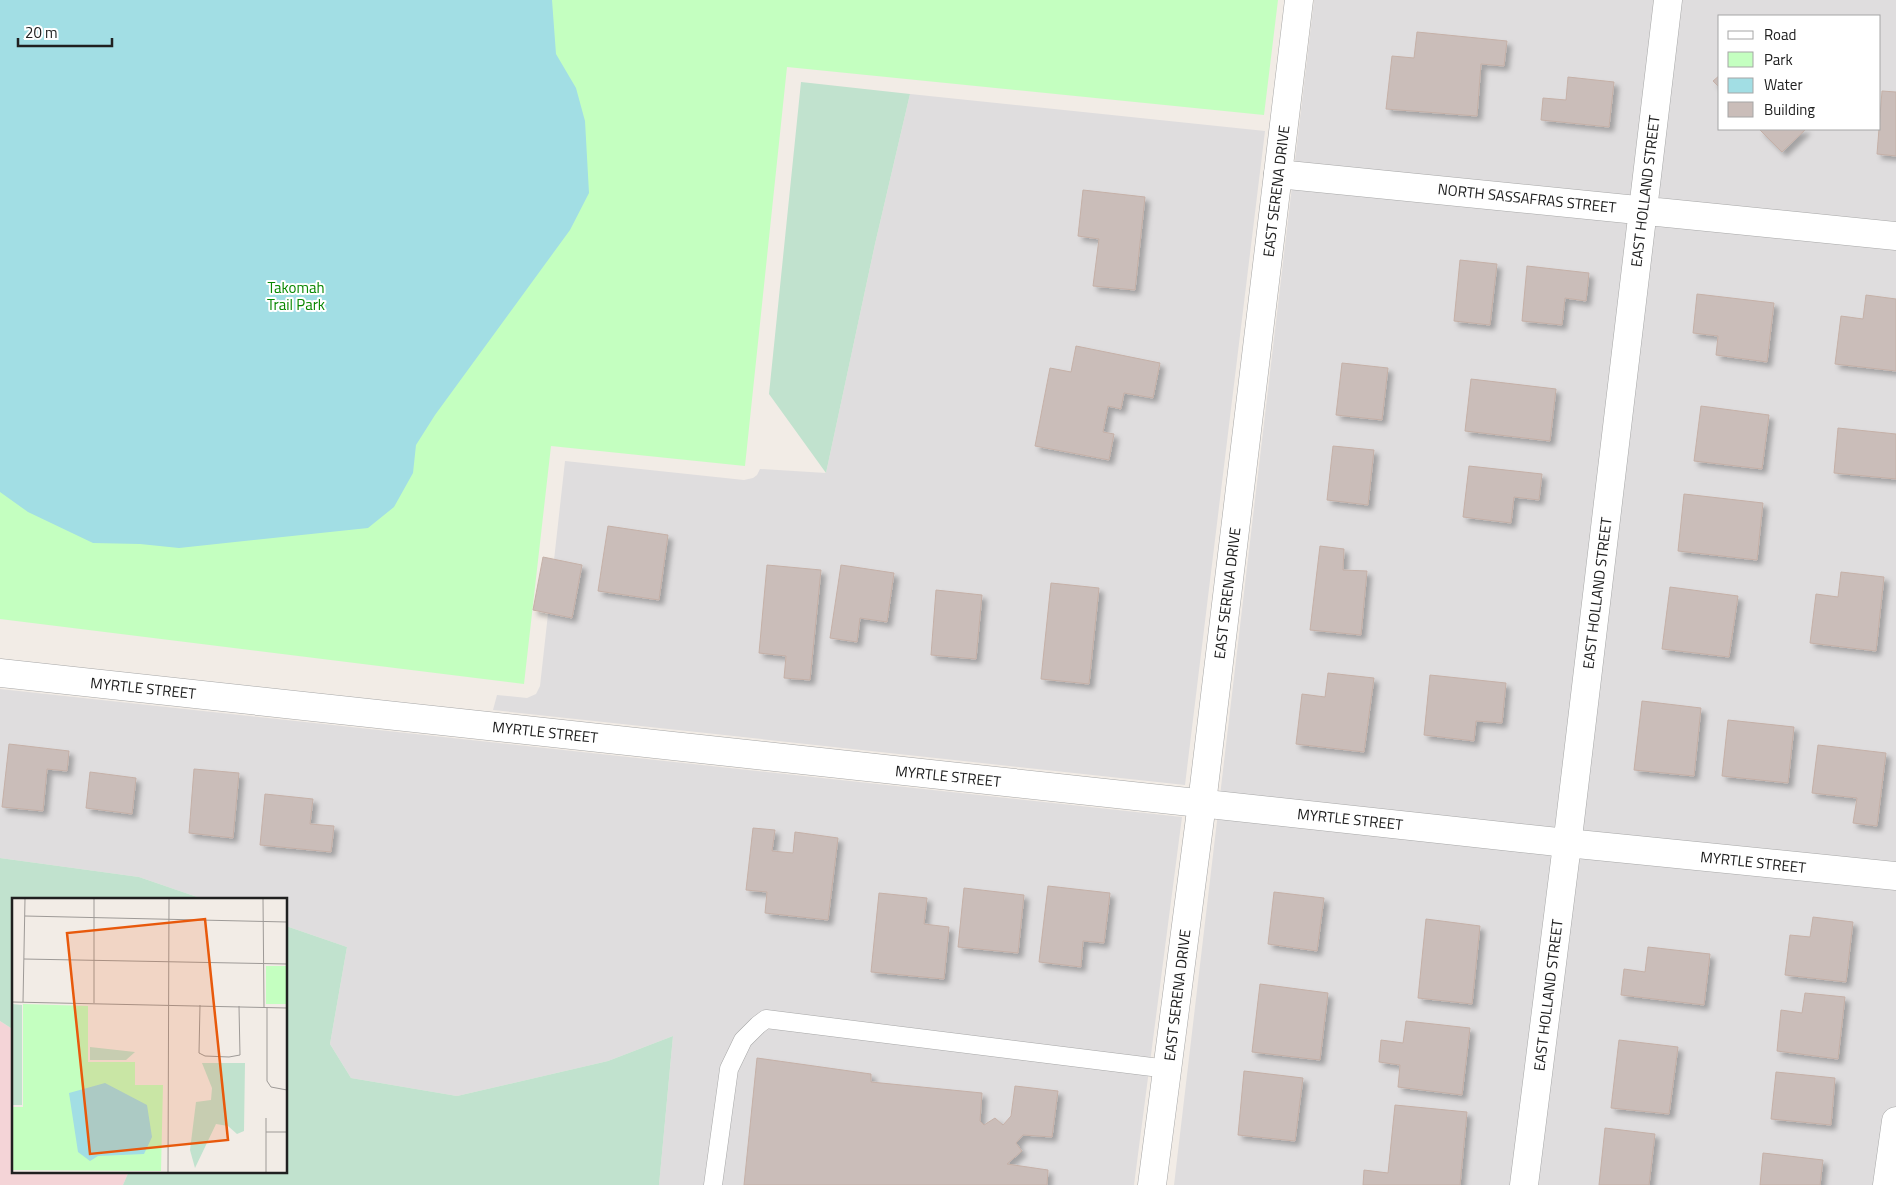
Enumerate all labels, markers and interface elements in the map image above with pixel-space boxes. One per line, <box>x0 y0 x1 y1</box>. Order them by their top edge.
scale bar <box>18 15 111 47</box>
legend <box>1718 15 1881 130</box>
text: 20 m <box>25 21 58 44</box>
text: Road <box>1764 23 1796 46</box>
text: Park <box>1764 48 1793 71</box>
text: Water <box>1764 73 1803 96</box>
text: Building <box>1764 98 1815 121</box>
street label: EAST HOLLAND STREET <box>1624 114 1666 268</box>
street label: EAST SERENA DRIVE <box>1257 124 1295 258</box>
street label: NORTH SASSAFRAS STREET <box>1437 177 1617 219</box>
park label: Takomah Trail Park <box>267 276 325 316</box>
street label: EAST HOLLAND STREET <box>1576 516 1618 670</box>
street label: EAST SERENA DRIVE <box>1208 526 1246 660</box>
street label: MYRTLE STREET <box>89 671 197 705</box>
street label: MYRTLE STREET <box>491 715 599 749</box>
street label: MYRTLE STREET <box>894 759 1002 793</box>
street label: MYRTLE STREET <box>1296 802 1404 836</box>
street label: MYRTLE STREET <box>1699 845 1807 879</box>
inset map <box>12 898 288 1172</box>
street label: EAST HOLLAND STREET <box>1527 918 1569 1072</box>
street label: EAST SERENA DRIVE <box>1158 928 1196 1062</box>

